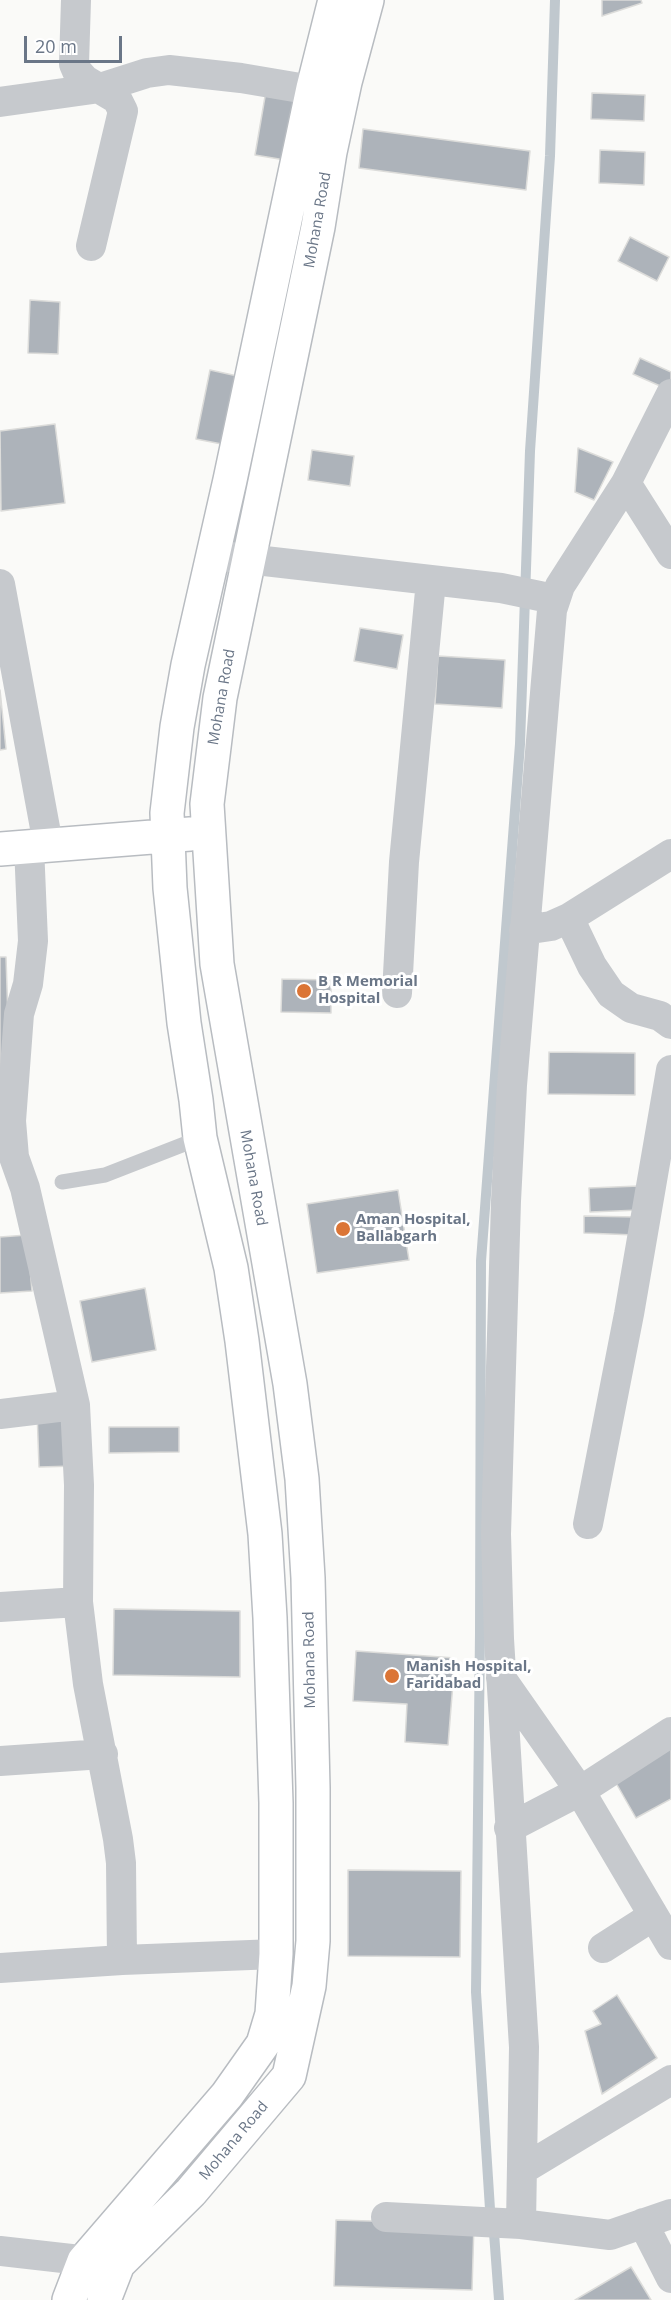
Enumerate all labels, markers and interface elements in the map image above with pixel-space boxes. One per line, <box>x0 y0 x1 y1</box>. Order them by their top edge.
scale bar <box>27 24 124 62</box>
text: 20 m <box>35 34 77 58</box>
street label: Mohana Road <box>301 171 335 269</box>
street label: Mohana Road <box>205 648 239 746</box>
place label: B R Memorial Hospital <box>318 973 418 1008</box>
marker: B R Memorial Hospital <box>295 982 313 1000</box>
street label: Mohana Road <box>236 1129 270 1227</box>
place label: Aman Hospital, Ballabgarh <box>356 1211 471 1246</box>
marker: Aman Hospital, Ballabgarh <box>334 1220 352 1238</box>
street label: Mohana Road <box>300 1611 320 1709</box>
place label: Manish Hospital, Faridabad <box>406 1658 532 1693</box>
marker: Manish Hospital, Faridabad <box>383 1667 401 1685</box>
street label: Mohana Road <box>196 2098 272 2184</box>

